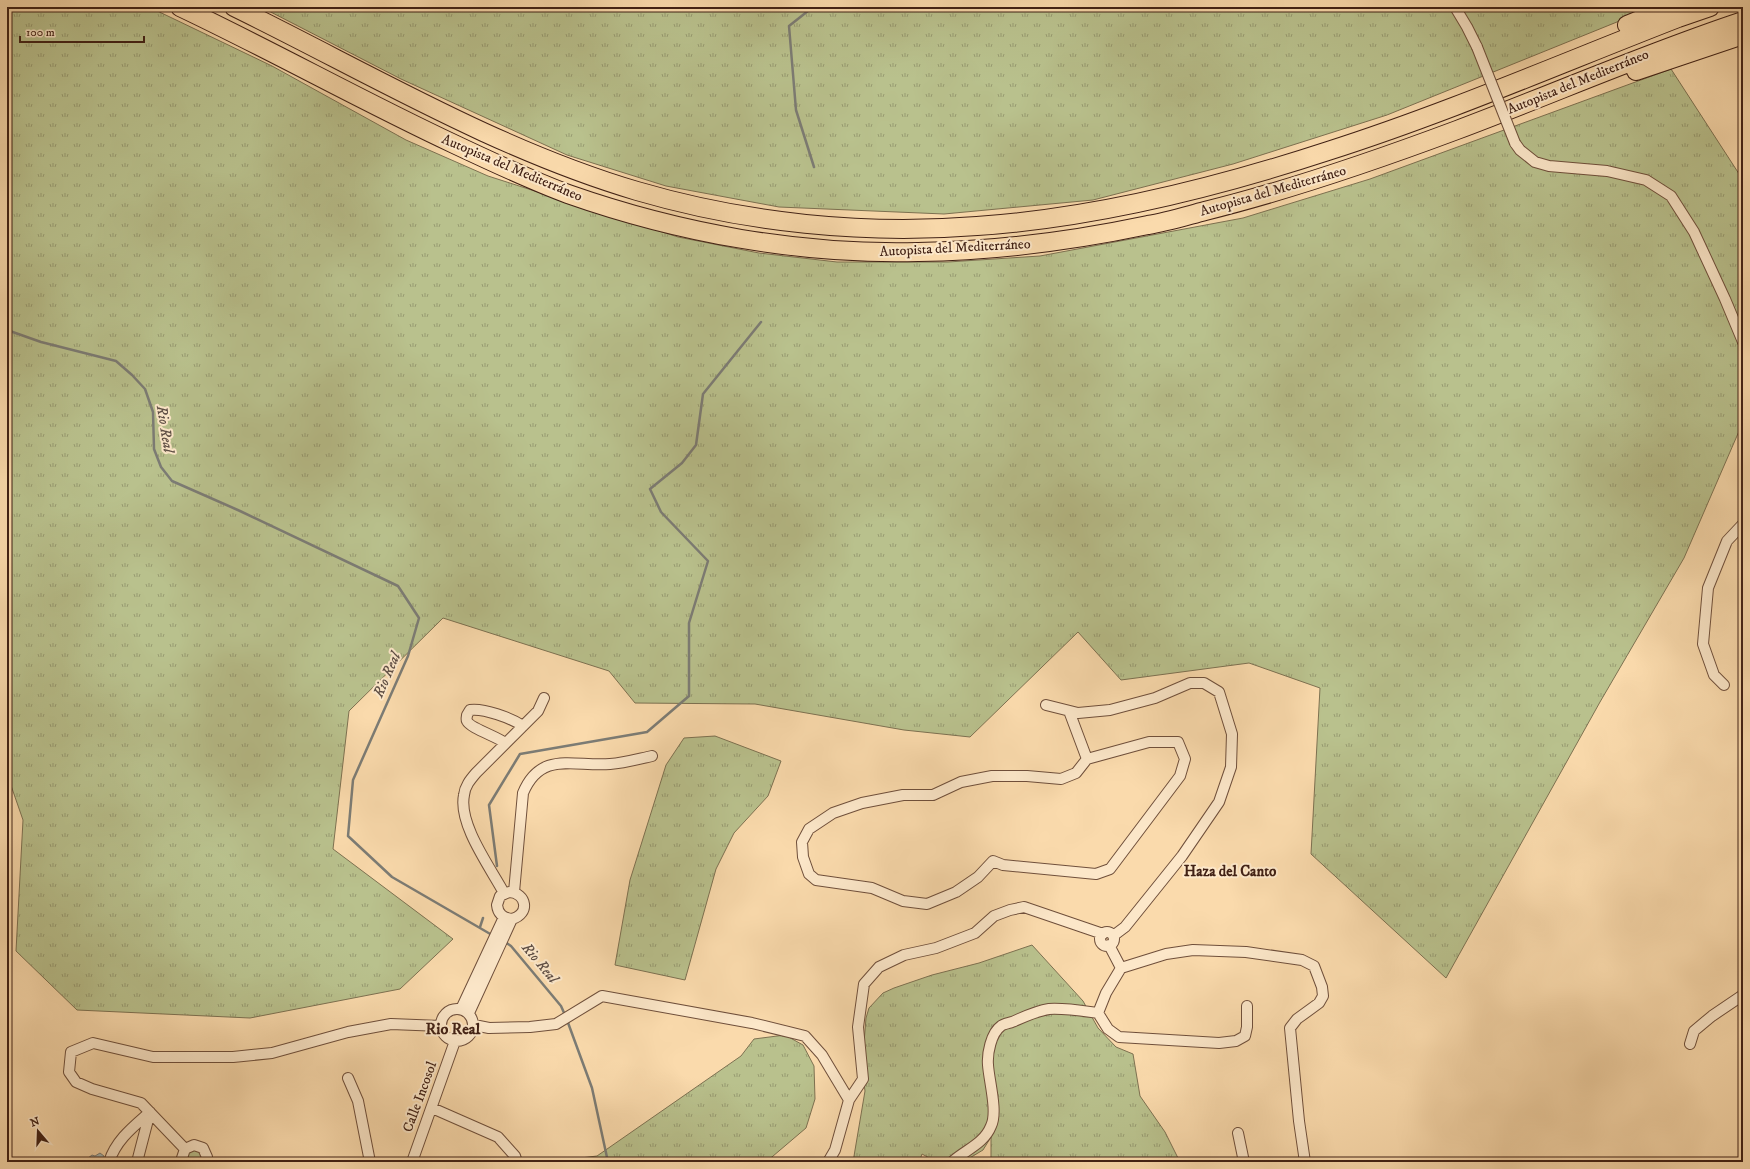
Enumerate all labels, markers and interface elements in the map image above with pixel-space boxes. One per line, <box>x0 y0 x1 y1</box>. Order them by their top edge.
scale bar <box>20 18 144 44</box>
text: 100 m <box>26 25 55 40</box>
street label: Autopista del Mediterráneo <box>1505 45 1652 119</box>
street label: Autopista del Mediterráneo <box>439 130 585 206</box>
street label: Autopista del Mediterráneo <box>1198 161 1348 220</box>
street label: Autopista del Mediterráneo <box>879 235 1031 261</box>
water label: Rio Real <box>152 403 178 456</box>
water label: Rio Real <box>369 648 406 701</box>
district label: Haza del Canto <box>1184 862 1277 881</box>
water label: Rio Real <box>517 938 564 989</box>
district label: Rio Real <box>426 1019 482 1039</box>
street label: Calle Incosol <box>399 1058 441 1135</box>
north arrow <box>18 1111 58 1151</box>
text: N <box>29 1114 42 1131</box>

